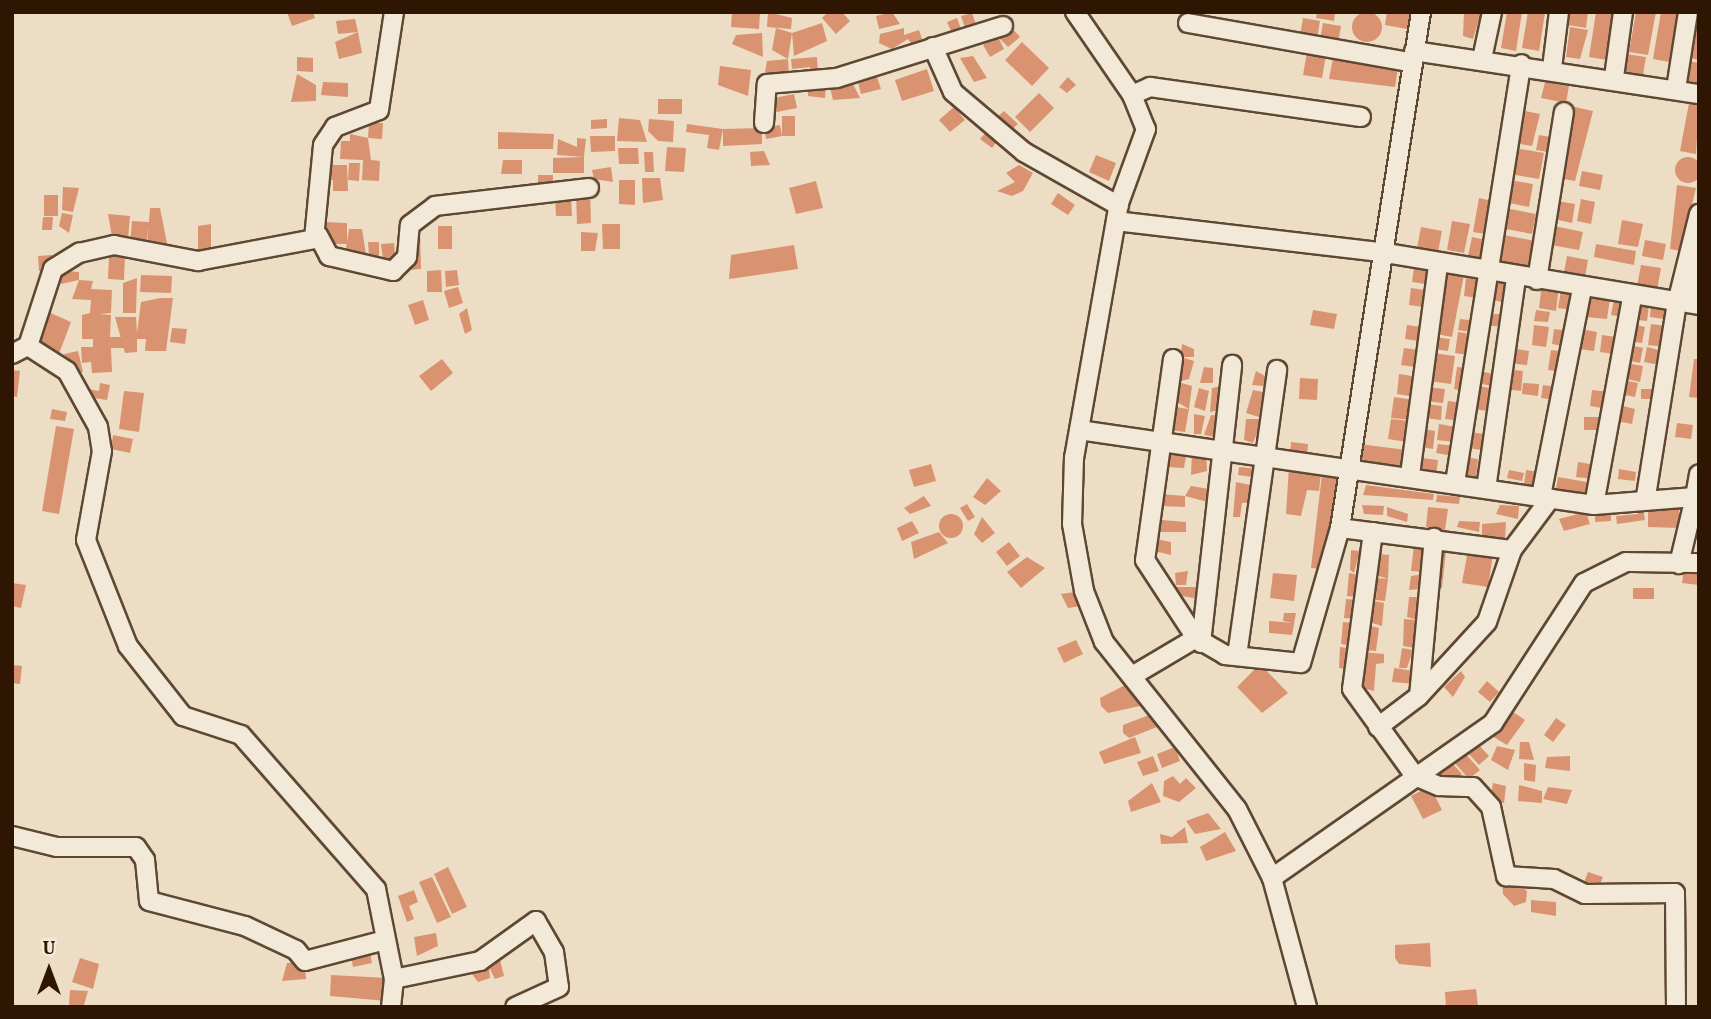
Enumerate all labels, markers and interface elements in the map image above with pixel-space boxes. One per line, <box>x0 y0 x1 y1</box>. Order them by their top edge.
north arrow <box>14 935 84 1005</box>
text: U <box>42 936 56 962</box>

